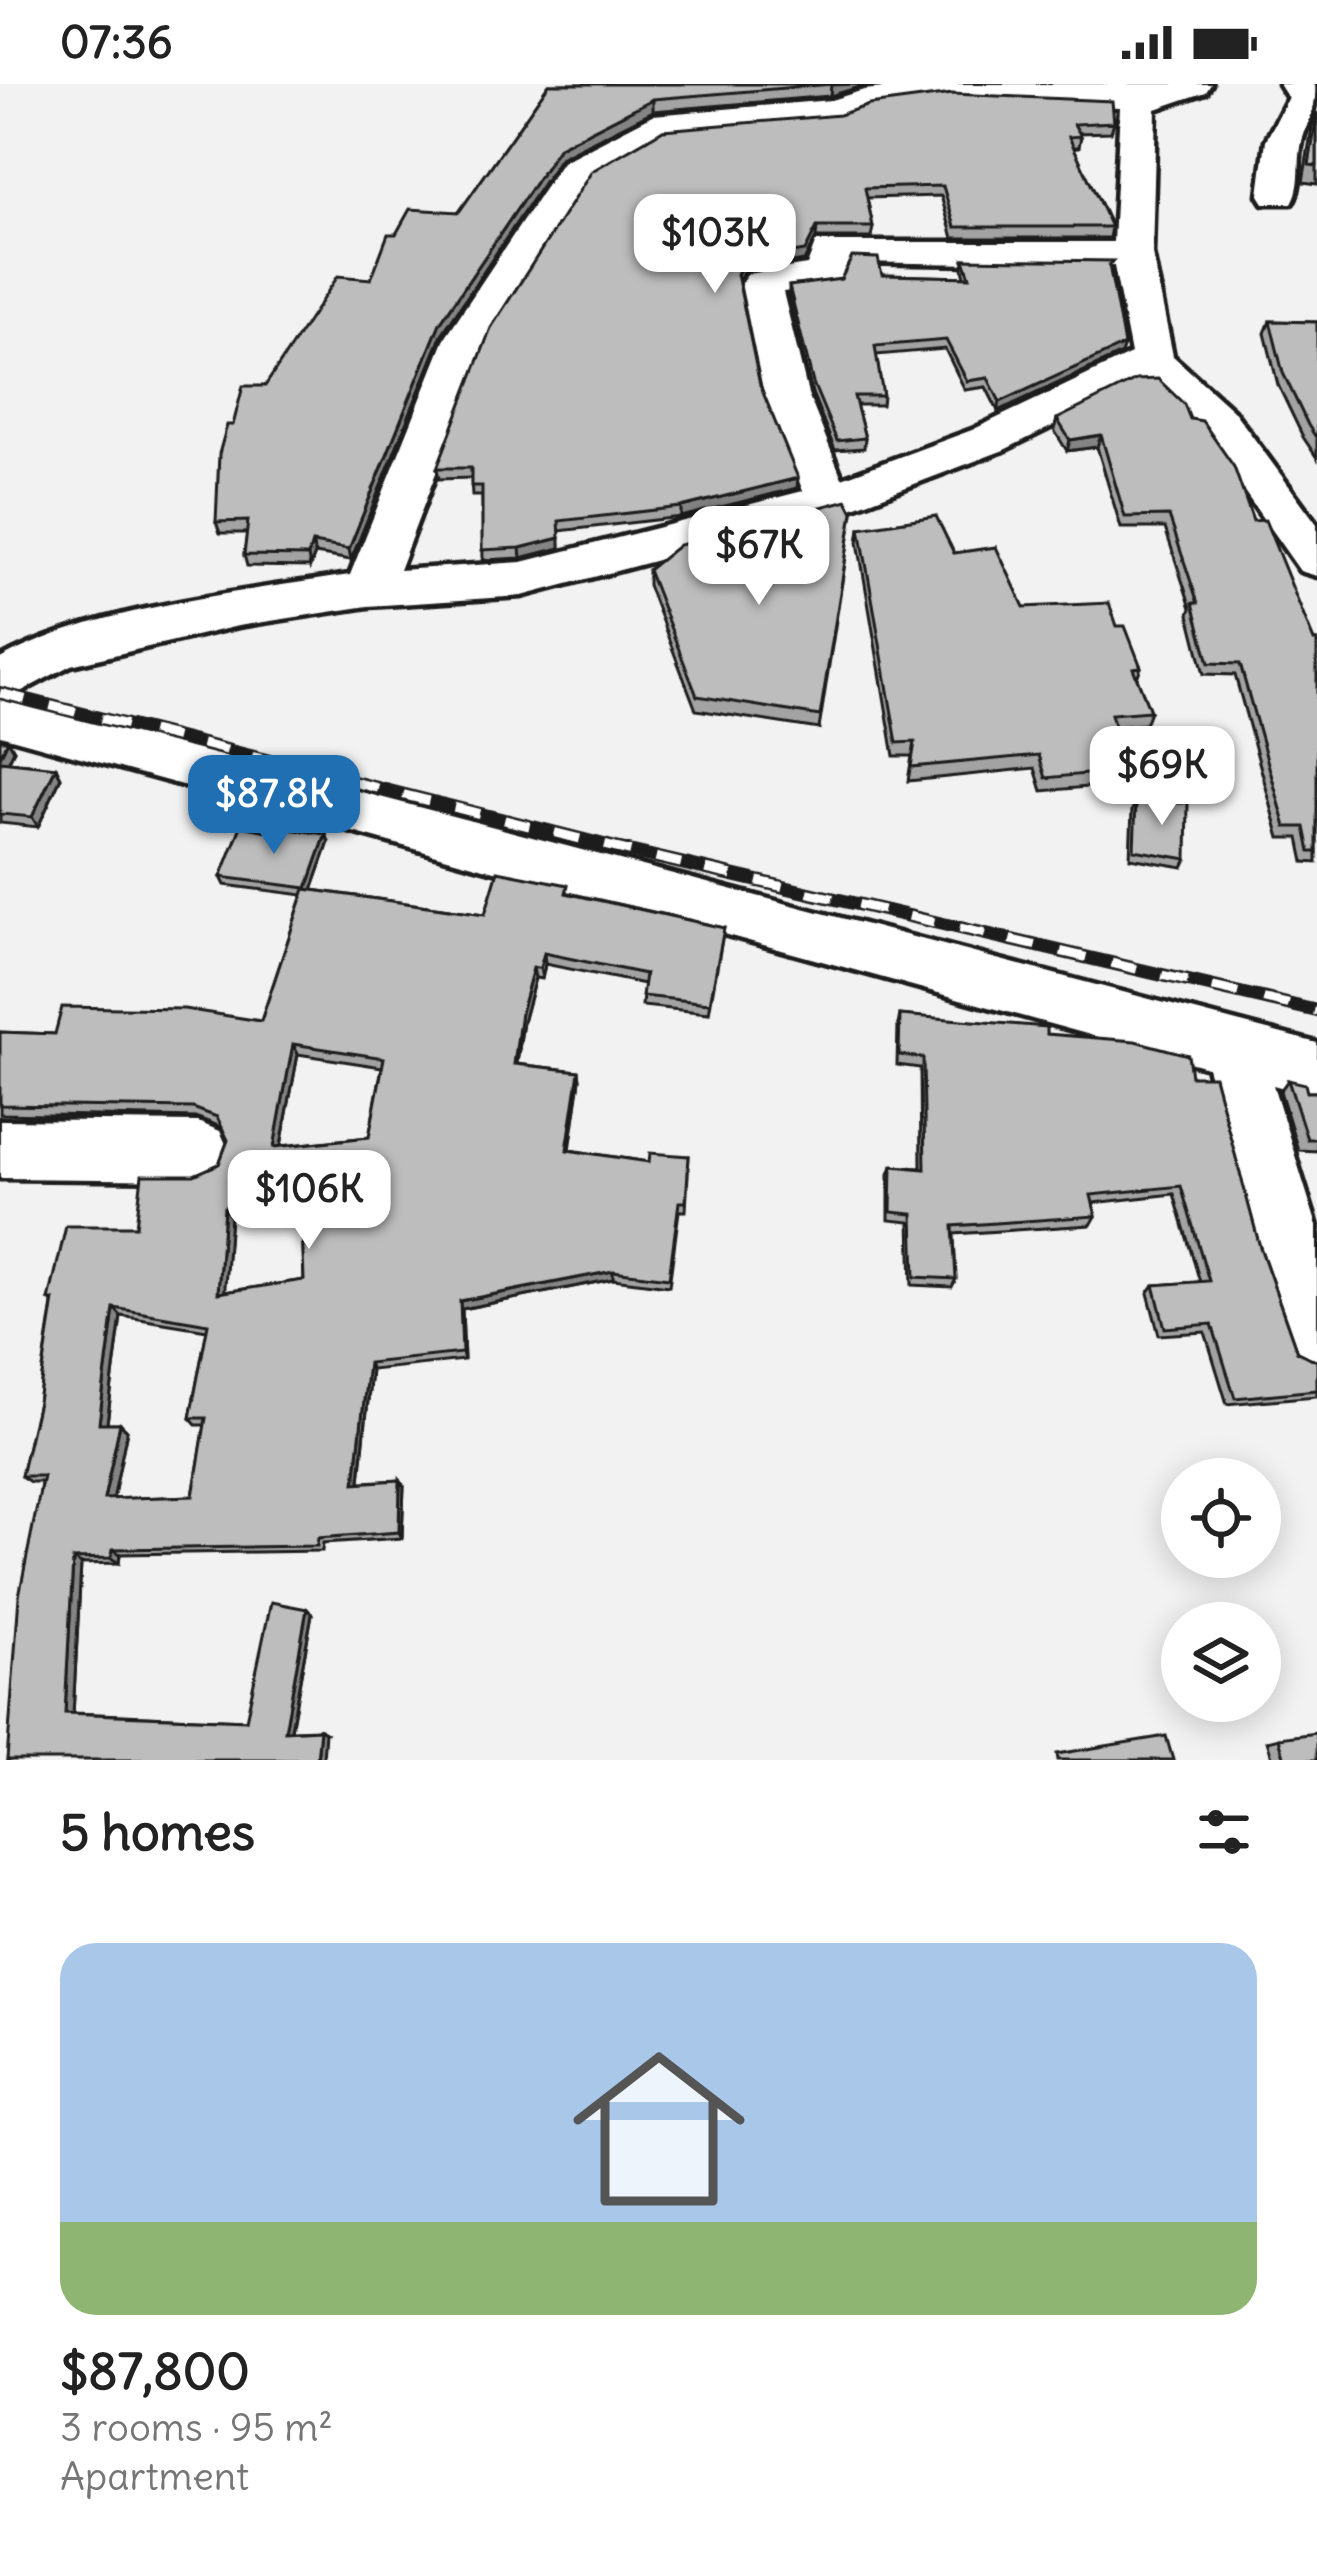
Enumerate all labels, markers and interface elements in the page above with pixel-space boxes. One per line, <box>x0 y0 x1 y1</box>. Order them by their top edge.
text: 07:36 <box>60 14 173 70</box>
pin: $103K <box>631 194 799 296</box>
text: $103K <box>661 208 769 257</box>
pin: $67K <box>688 506 830 608</box>
text: $67K <box>715 520 803 569</box>
pin: $69K <box>1091 726 1233 828</box>
text: $69K <box>1117 740 1207 789</box>
pin: $87.8K <box>176 755 372 857</box>
text: $87.8K <box>215 769 333 818</box>
pin: $106K <box>225 1150 393 1252</box>
text: $106K <box>255 1164 363 1213</box>
map controls <box>1161 1458 1281 1722</box>
button: locate <box>1161 1458 1281 1578</box>
button: layers <box>1161 1602 1281 1722</box>
icon: filters <box>1191 1799 1257 1865</box>
text: 5 homes <box>60 1800 255 1864</box>
icon: home <box>551 2021 767 2237</box>
text: $87,800 <box>60 2339 250 2403</box>
text: 3 rooms · 95 m² <box>60 2403 333 2452</box>
text: Apartment <box>60 2452 249 2501</box>

